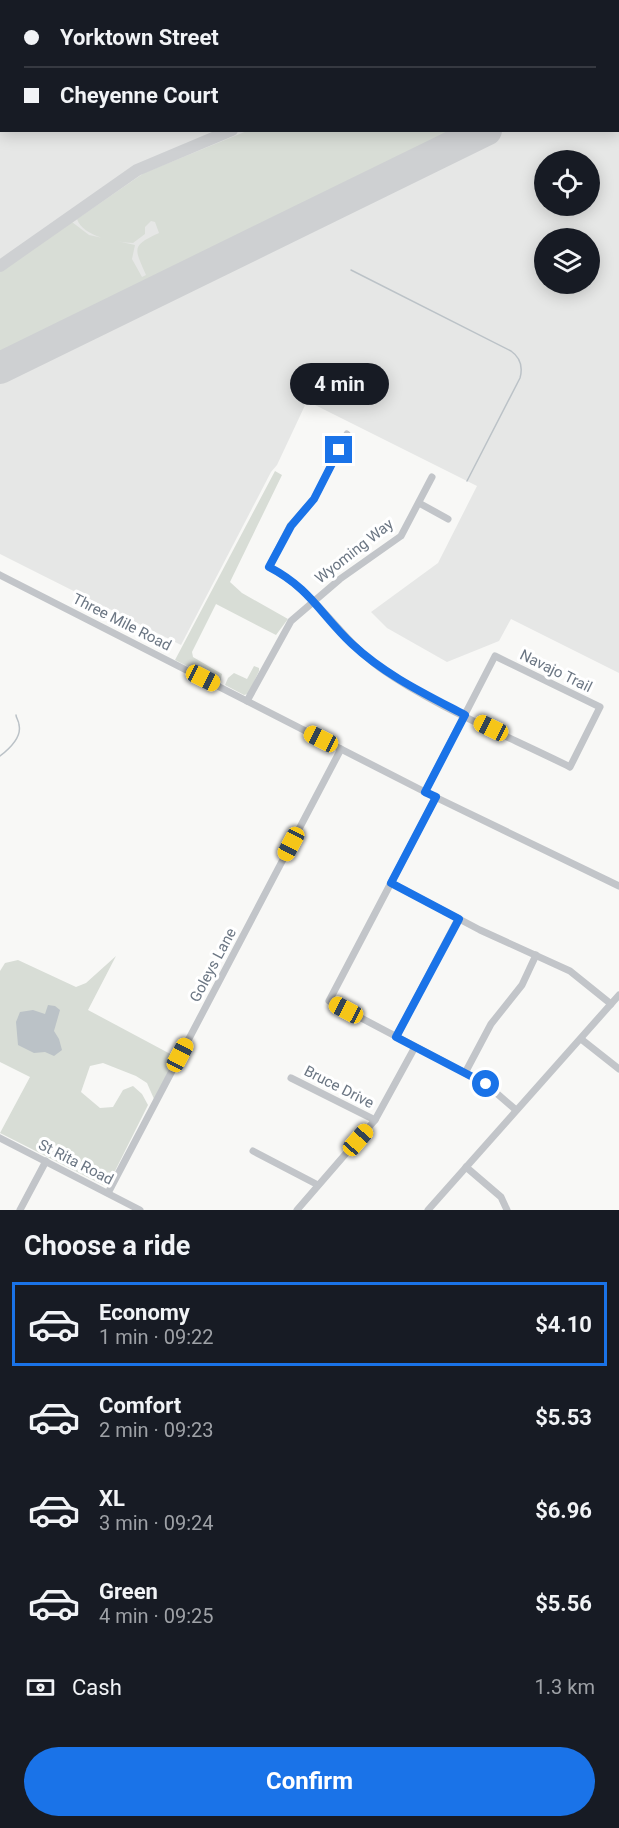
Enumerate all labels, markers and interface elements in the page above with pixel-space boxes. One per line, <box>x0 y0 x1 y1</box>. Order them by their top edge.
text: Yorktown Street <box>60 25 219 50</box>
text: Cheyenne Court <box>60 83 218 108</box>
map controls <box>534 150 600 294</box>
button: locate <box>534 150 600 216</box>
button: layers <box>534 228 600 294</box>
callout: 4 min <box>290 363 388 405</box>
text: 4 min <box>314 372 365 396</box>
route end <box>325 436 352 463</box>
street label: Wyoming Way <box>311 515 397 587</box>
street label: Three Mile Road <box>70 589 174 655</box>
street label: Navajo Trail <box>517 646 595 696</box>
car <box>183 662 223 694</box>
car <box>471 712 511 744</box>
car <box>301 723 341 755</box>
car <box>275 824 307 864</box>
street label: Goleys Lane <box>186 925 240 1005</box>
car <box>326 994 366 1026</box>
car <box>164 1035 196 1075</box>
street label: Bruce Drive <box>301 1062 377 1112</box>
route start <box>472 1070 499 1097</box>
car <box>339 1121 377 1159</box>
street label: St Rita Road <box>36 1135 116 1189</box>
text: Choose a ride <box>24 1230 190 1262</box>
icon: car <box>27 1297 81 1351</box>
text: Economy <box>99 1300 190 1325</box>
text: $4.10 <box>535 1312 592 1337</box>
text: 1 min · 09:22 <box>99 1325 214 1349</box>
icon: car <box>27 1390 81 1444</box>
text: Comfort <box>99 1393 181 1418</box>
text: $5.53 <box>535 1405 592 1430</box>
text: 2 min · 09:23 <box>99 1418 214 1442</box>
icon: car <box>27 1483 81 1537</box>
text: XL <box>99 1486 125 1511</box>
text: $6.96 <box>535 1498 592 1523</box>
text: 3 min · 09:24 <box>99 1511 214 1535</box>
icon: car <box>27 1576 81 1630</box>
text: Green <box>99 1579 158 1604</box>
text: $5.56 <box>535 1591 592 1616</box>
text: 4 min · 09:25 <box>99 1604 214 1628</box>
icon: cash <box>24 1671 57 1704</box>
text: Cash <box>72 1675 122 1700</box>
text: 1.3 km <box>535 1675 595 1699</box>
button: Confirm <box>24 1747 595 1816</box>

